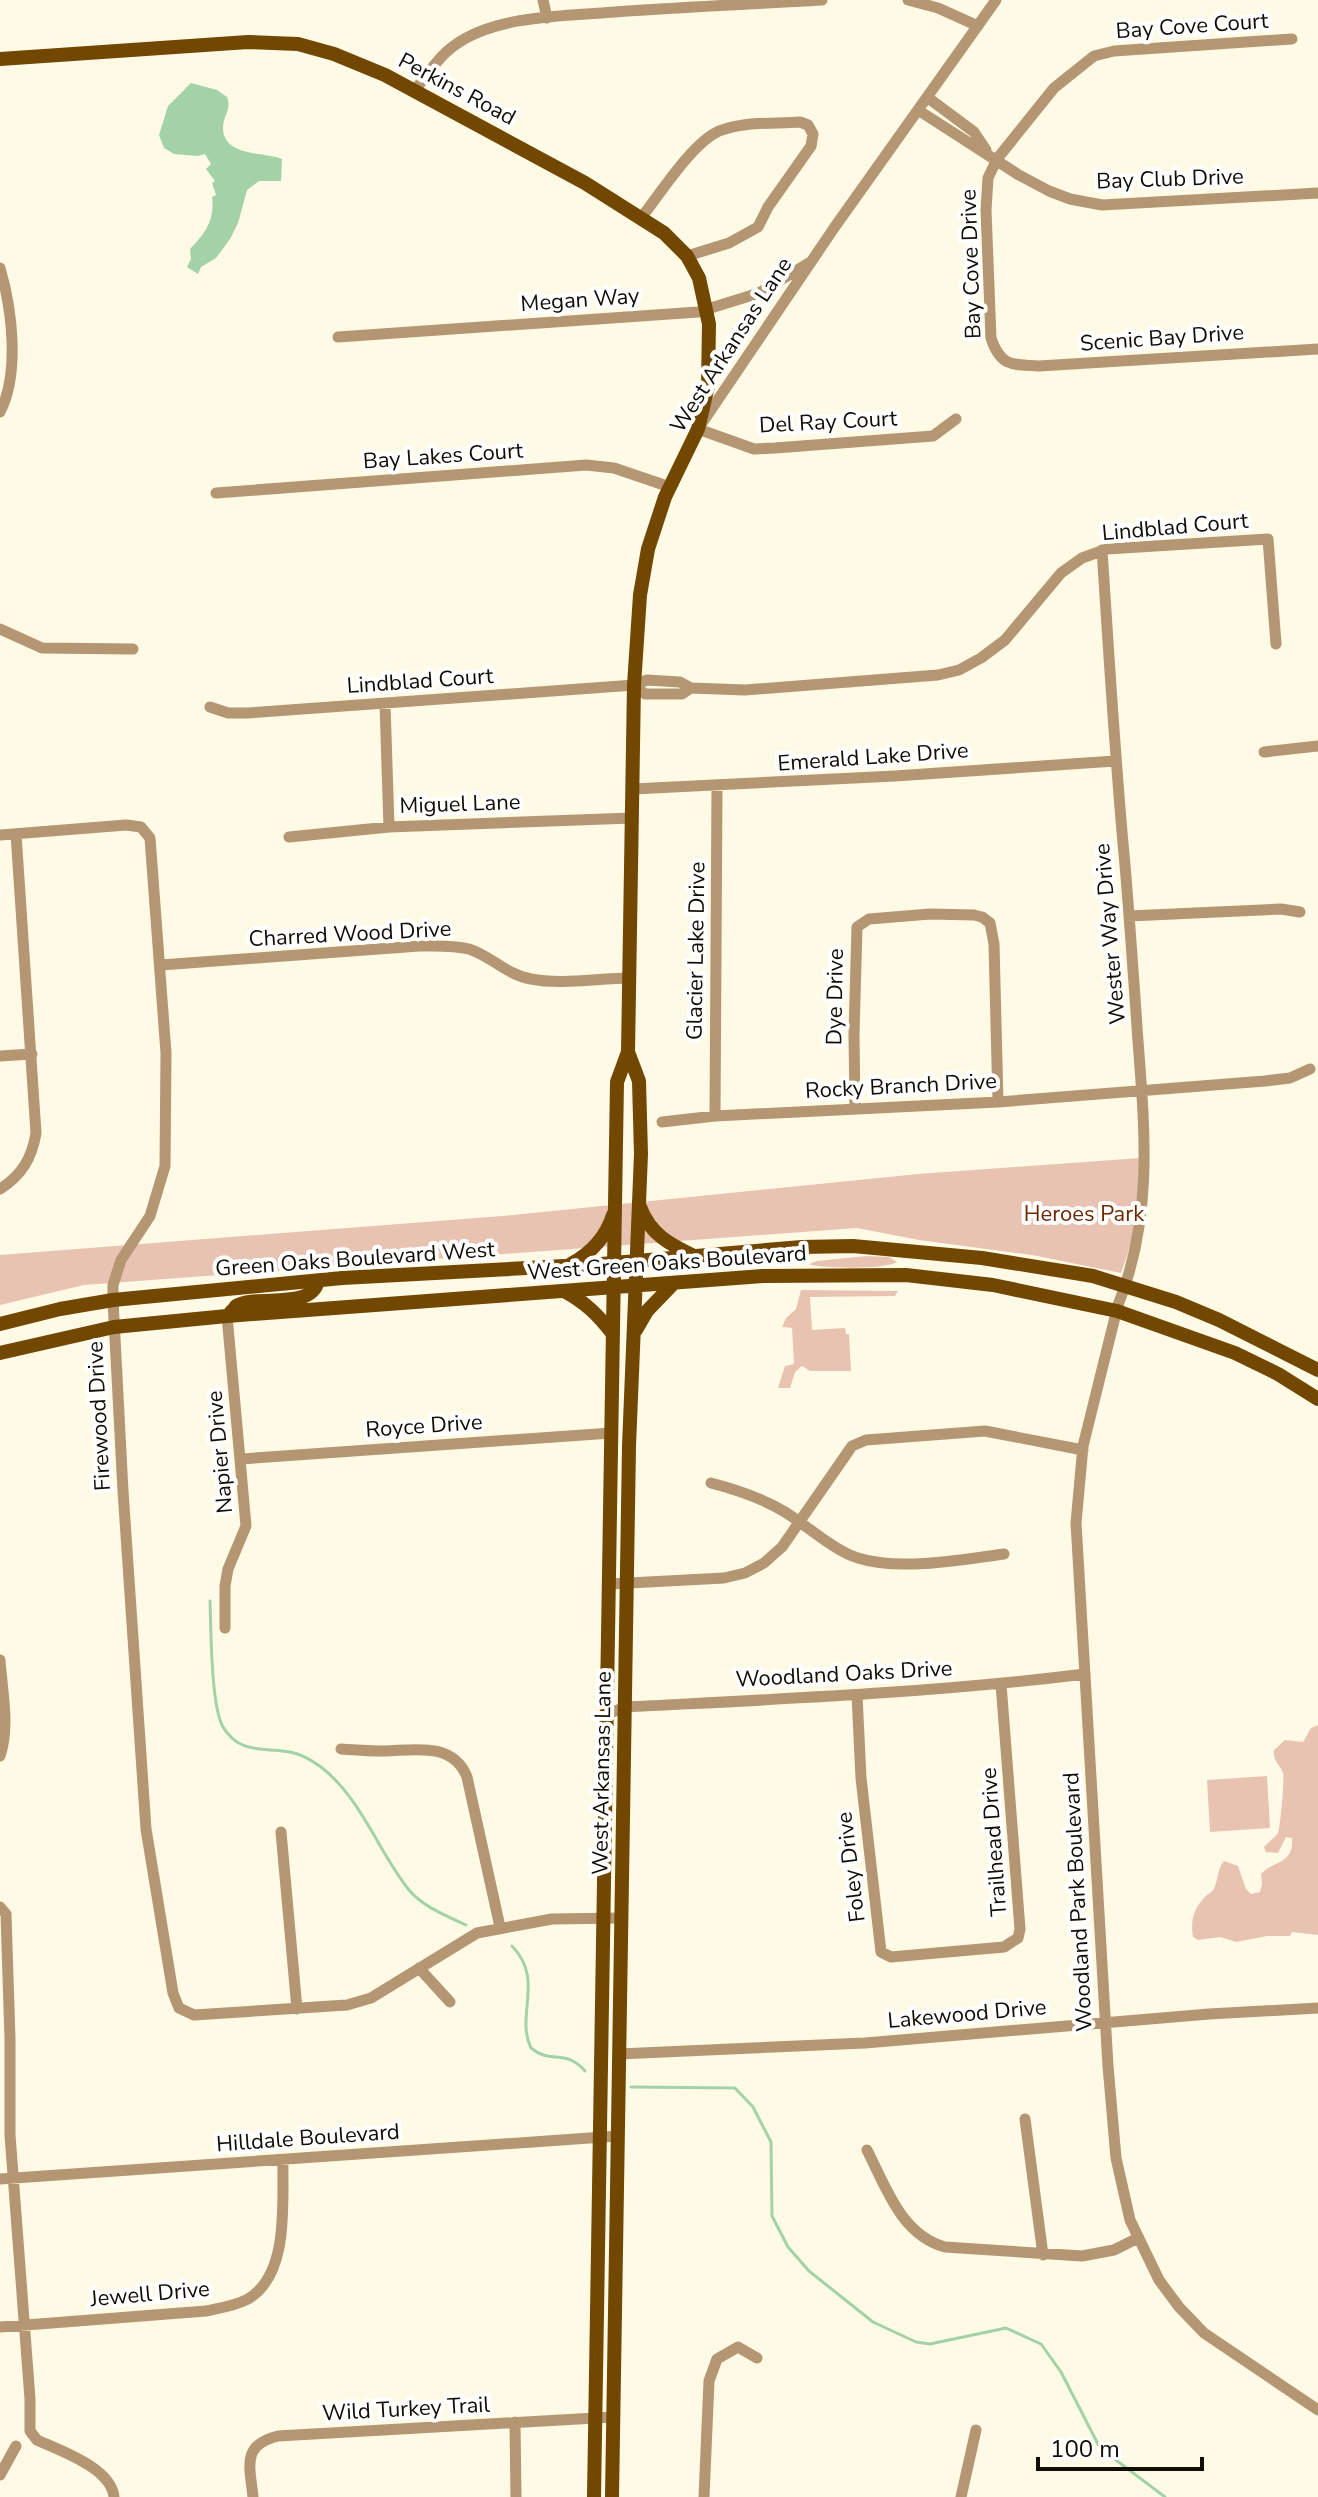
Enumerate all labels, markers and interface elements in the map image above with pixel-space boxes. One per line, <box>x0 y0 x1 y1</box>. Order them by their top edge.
street label: Bay Cove Court <box>1115 6 1270 46</box>
street label: Perkins Road <box>393 45 521 133</box>
street label: Bay Club Drive <box>1096 161 1244 197</box>
street label: Bay Cove Drive <box>953 188 989 340</box>
street label: West Arkansas Lane <box>663 251 799 439</box>
street label: Megan Way <box>520 281 641 319</box>
street label: Scenic Bay Drive <box>1079 317 1245 359</box>
street label: Del Ray Court <box>758 403 898 441</box>
street label: Bay Lakes Court <box>362 435 524 477</box>
street label: Lindblad Court <box>1101 506 1250 548</box>
street label: Lindblad Court <box>346 661 494 701</box>
street label: Emerald Lake Drive <box>776 735 970 779</box>
street label: Miguel Lane <box>399 787 521 821</box>
street label: Wester Way Drive <box>1087 842 1133 1026</box>
street label: Glacier Lake Drive <box>679 861 713 1041</box>
street label: Charred Wood Drive <box>248 914 452 954</box>
street label: Dye Drive <box>819 948 851 1046</box>
street label: Rocky Branch Drive <box>804 1066 998 1106</box>
park label: Heroes Park <box>1024 1199 1145 1229</box>
street label: Green Oaks Boulevard West <box>214 1234 496 1284</box>
street label: West Green Oaks Boulevard <box>526 1238 808 1288</box>
street label: Firewood Drive <box>80 1340 118 1492</box>
street label: Napier Drive <box>200 1389 240 1515</box>
street label: Royce Drive <box>365 1407 483 1445</box>
street label: Woodland Oaks Drive <box>735 1653 953 1695</box>
street label: West Arkansas Lane <box>585 1671 619 1875</box>
street label: Trailhead Drive <box>974 1767 1014 1917</box>
street label: Woodland Park Boulevard <box>1056 1772 1100 2032</box>
street label: Foley Drive <box>829 1810 873 1924</box>
street label: Lakewood Drive <box>886 1992 1048 2036</box>
street label: Hilldale Boulevard <box>215 2117 401 2159</box>
street label: Jewell Drive <box>88 2274 211 2314</box>
street label: Wild Turkey Trail <box>321 2390 491 2428</box>
scale bar <box>1038 2421 1202 2471</box>
text: 100 m <box>1050 2433 1120 2465</box>

